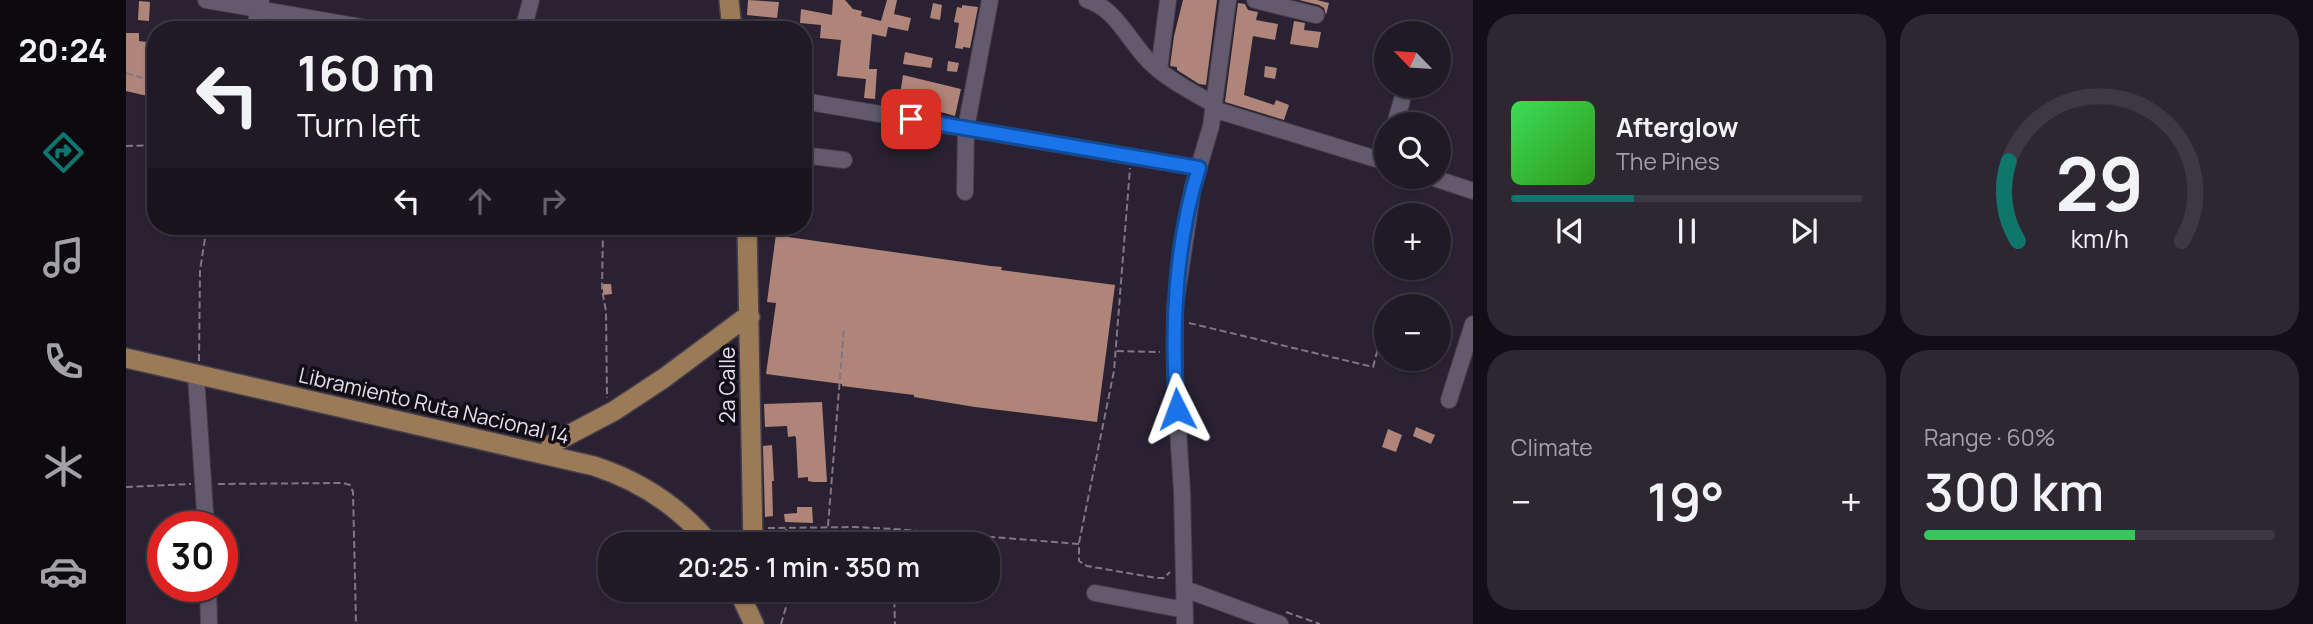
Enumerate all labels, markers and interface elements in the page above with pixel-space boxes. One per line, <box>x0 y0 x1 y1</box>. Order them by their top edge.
north arrow <box>1374 21 1451 98</box>
map controls <box>1374 21 1451 371</box>
text: 20:24 <box>19 28 107 72</box>
text: 160 m <box>297 39 435 106</box>
icon: left <box>182 49 273 140</box>
pin <box>881 89 941 149</box>
icon: arrive <box>892 100 930 138</box>
text: Turn left <box>297 103 421 147</box>
text: Afterglow <box>1616 109 1738 145</box>
button: search <box>1374 112 1451 189</box>
icon: directions <box>39 128 88 177</box>
text: 29 <box>2055 134 2144 234</box>
text: The Pines <box>1616 145 1720 177</box>
icon: left <box>388 182 426 220</box>
icon: ahead <box>461 182 499 220</box>
icon: right <box>534 182 572 220</box>
button: + <box>1374 203 1451 280</box>
icon: previous <box>1551 212 1589 250</box>
icon: pause <box>1668 212 1706 250</box>
icon: next <box>1785 212 1823 250</box>
text: km/h <box>2070 221 2129 256</box>
icon: music <box>39 233 88 282</box>
button: − <box>1374 294 1451 371</box>
icon: phone <box>39 337 88 386</box>
street label: 2a Calle <box>713 347 741 423</box>
street label: Libramiento Ruta Nacional 14 <box>296 360 572 450</box>
position arrow <box>1140 372 1214 446</box>
text: Range · 60% <box>1924 421 2055 453</box>
text: Climate <box>1511 431 1593 463</box>
icon: climate <box>39 442 88 491</box>
text: 300 km <box>1924 456 2104 527</box>
text: 19° <box>1647 466 1725 537</box>
text: − <box>1511 475 1532 527</box>
text: + <box>1840 475 1862 527</box>
speed limit sign: 30 <box>147 511 238 602</box>
icon: car <box>39 547 88 596</box>
text: 20:25 · 1 min · 350 m <box>678 549 920 585</box>

